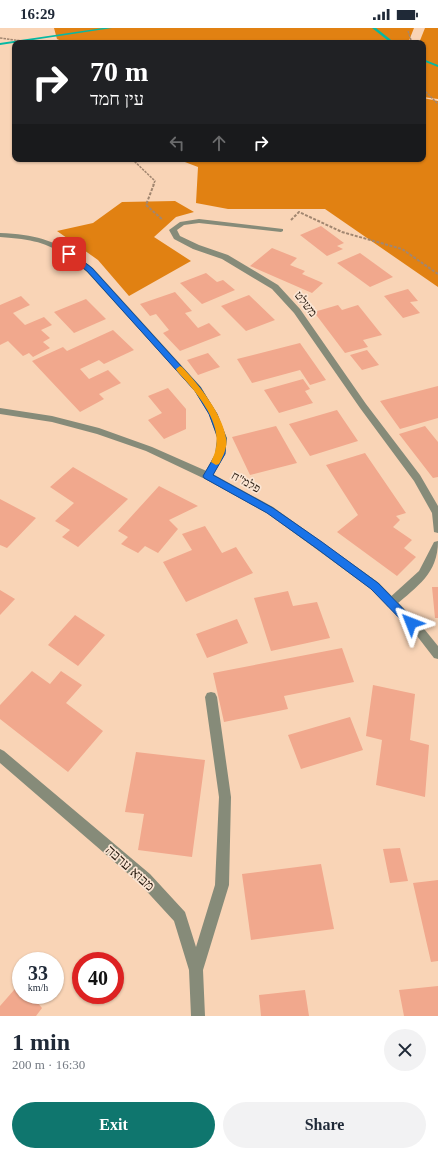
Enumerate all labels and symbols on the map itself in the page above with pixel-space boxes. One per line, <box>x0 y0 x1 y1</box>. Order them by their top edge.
pin <box>52 237 86 271</box>
street label: משלט <box>292 288 320 320</box>
street label: פלמ"ח <box>229 468 263 496</box>
position arrow <box>390 602 432 644</box>
street label: מבוא ערבה <box>103 842 157 894</box>
speed limit sign: 40 <box>72 952 124 1004</box>

